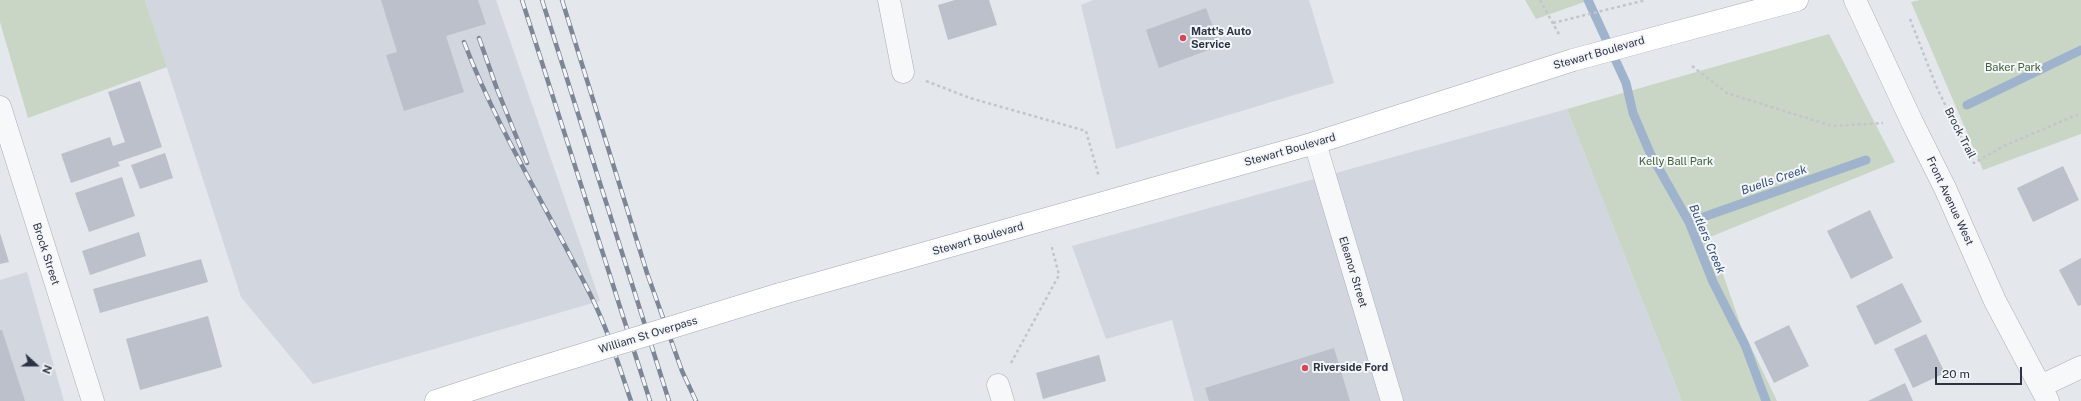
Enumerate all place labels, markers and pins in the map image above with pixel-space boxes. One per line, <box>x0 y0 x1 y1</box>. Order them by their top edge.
place label: Matt's Auto Service <box>1191 25 1251 51</box>
marker: Matt's Auto Service <box>1178 33 1188 43</box>
place label: Riverside Ford <box>1313 361 1388 375</box>
marker: Riverside Ford <box>1300 363 1310 373</box>

